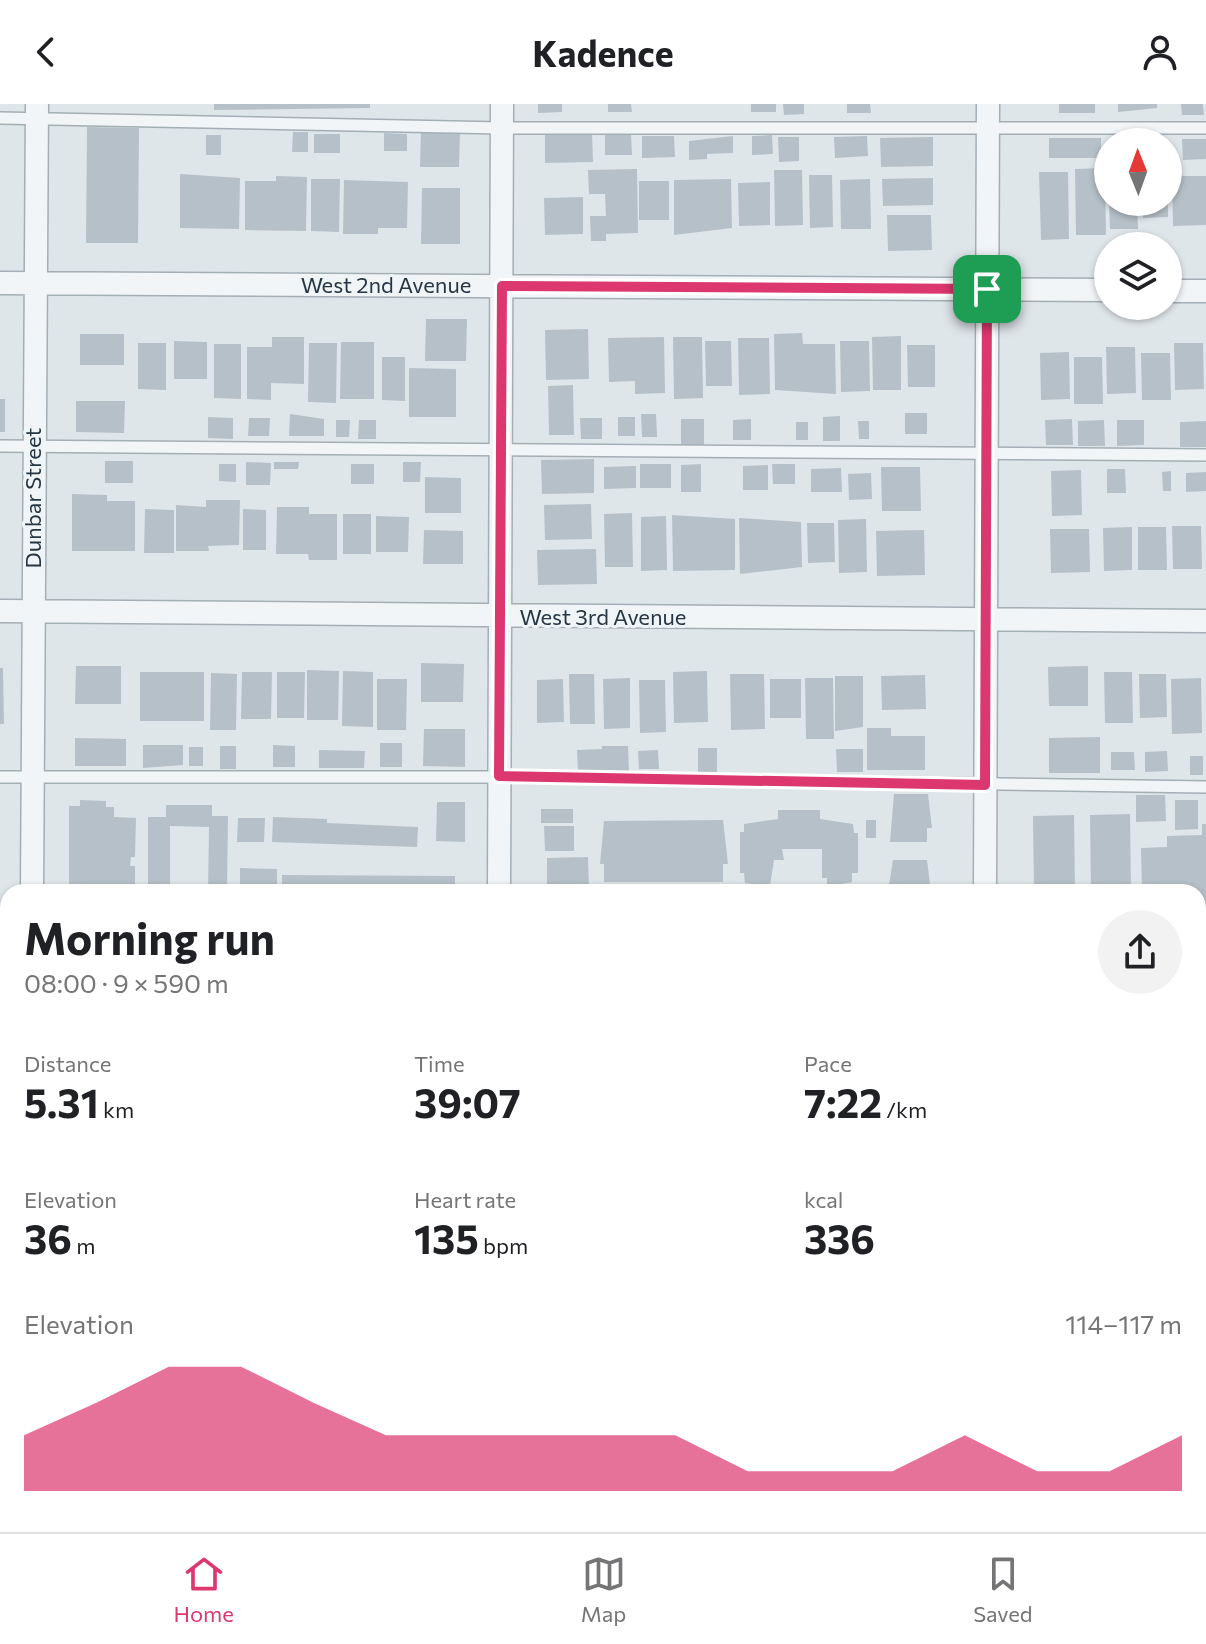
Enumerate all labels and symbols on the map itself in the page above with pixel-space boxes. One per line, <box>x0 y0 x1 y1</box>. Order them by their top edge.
north arrow <box>1094 128 1182 216</box>
pin <box>953 255 1021 323</box>
street label: West 2nd Avenue <box>301 271 471 298</box>
street label: Dunbar Street <box>19 428 46 568</box>
street label: West 3rd Avenue <box>520 603 686 630</box>

